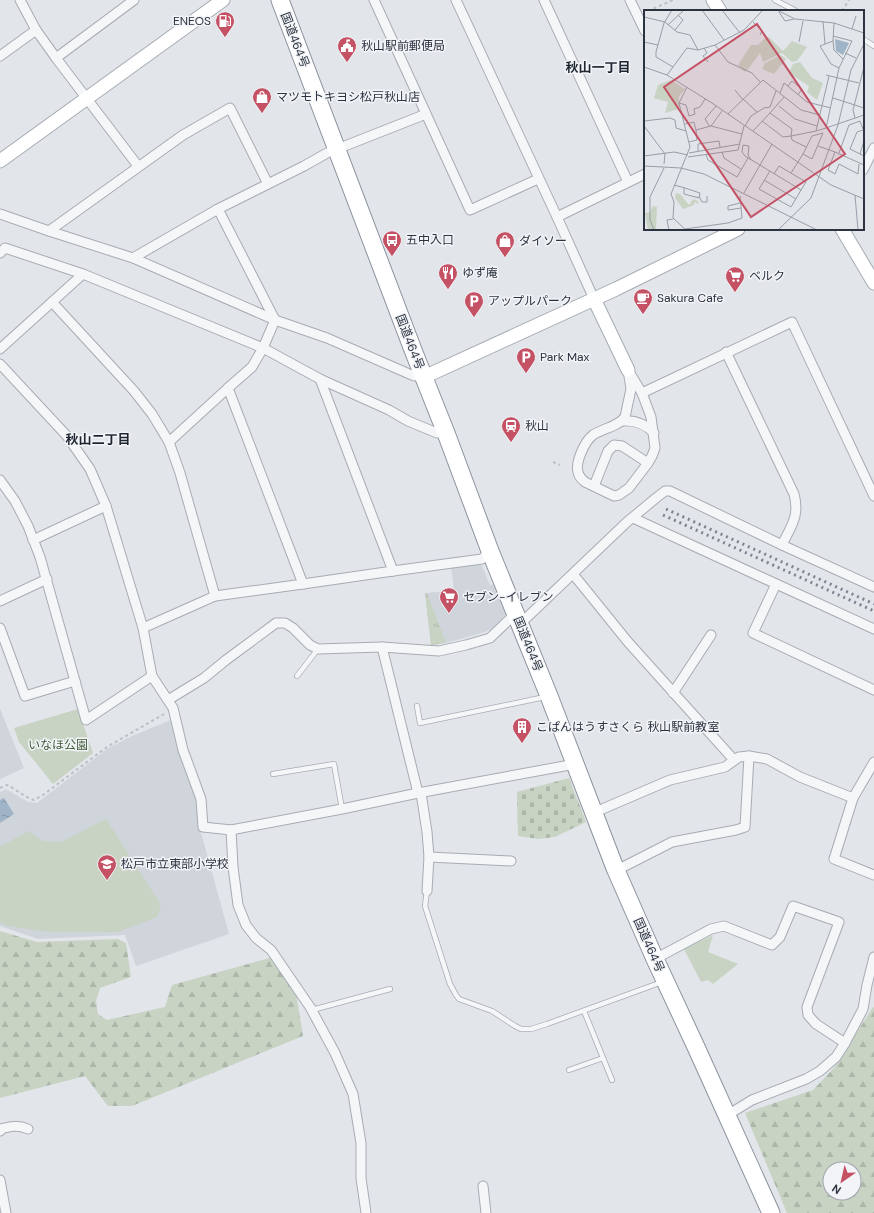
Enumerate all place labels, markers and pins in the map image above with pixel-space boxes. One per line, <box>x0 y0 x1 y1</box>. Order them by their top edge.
fuel station icon: ENEOS <box>214 10 236 38</box>
place label: ENEOS <box>173 13 211 29</box>
public building icon: 秋山駅前郵便局 <box>336 35 358 63</box>
place label: 秋山駅前郵便局 <box>361 38 445 54</box>
shop icon: マツモトキヨシ松戸秋山店 <box>251 86 273 114</box>
place label: マツモトキヨシ松戸秋山店 <box>276 89 420 105</box>
bus stop icon: 五中入口 <box>381 229 403 257</box>
shop icon: ダイソー <box>494 230 516 258</box>
place label: 五中入口 <box>406 232 454 248</box>
place label: ダイソー <box>519 233 567 249</box>
restaurant icon: ゆず庵 <box>437 262 459 290</box>
place label: ゆず庵 <box>462 265 498 281</box>
supermarket icon: ベルク <box>724 265 746 293</box>
place label: ベルク <box>749 268 785 284</box>
cafe icon: Sakura Cafe <box>632 287 654 315</box>
parking icon: アップルパーク <box>463 290 485 318</box>
place label: Sakura Cafe <box>657 290 724 306</box>
place label: アップルパーク <box>488 293 572 309</box>
parking icon: Park Max <box>515 346 537 374</box>
place label: Park Max <box>540 349 590 365</box>
station icon: 秋山 <box>500 415 522 443</box>
place label: 秋山 <box>525 418 549 434</box>
supermarket icon: セブン-イレブン <box>438 586 460 614</box>
place label: セブン-イレブン <box>463 589 554 605</box>
building icon: こぱんはうすさくら 秋山駅前教室 <box>511 716 533 744</box>
place label: こぱんはうすさくら 秋山駅前教室 <box>536 719 719 735</box>
school or university icon: 松戸市立東部小学校 <box>96 853 118 881</box>
place label: 松戸市立東部小学校 <box>121 856 229 872</box>

